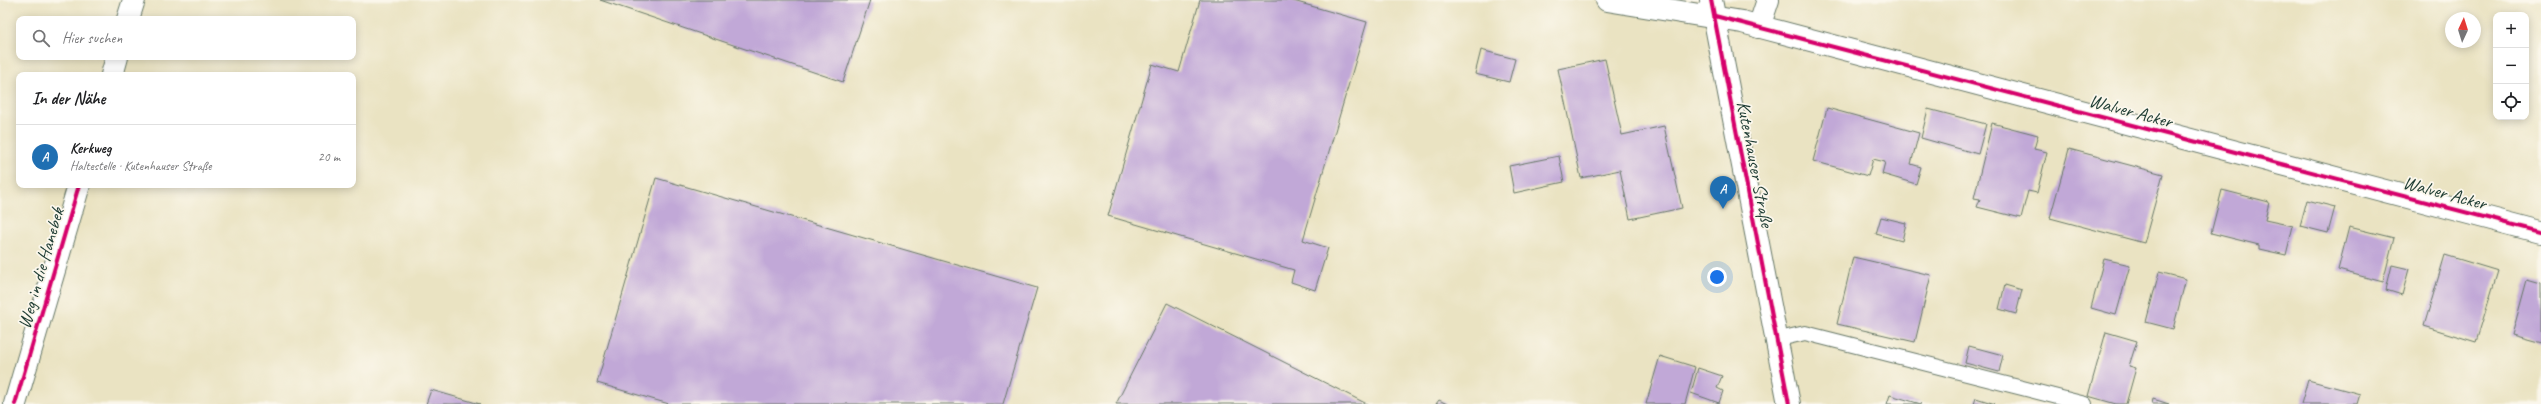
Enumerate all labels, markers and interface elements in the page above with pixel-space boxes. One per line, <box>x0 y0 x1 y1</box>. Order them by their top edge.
north arrow <box>2445 12 2481 48</box>
map controls <box>2493 12 2529 120</box>
button: + <box>2493 12 2529 48</box>
search box <box>16 16 356 60</box>
icon: search <box>30 27 52 49</box>
text: Hier suchen <box>62 29 122 48</box>
button: − <box>2493 48 2529 84</box>
button: locate <box>2493 84 2529 120</box>
text: In der Nähe <box>32 88 105 109</box>
street label: Walver Acker <box>2086 88 2177 134</box>
street label: Kutenhauser Straße <box>1731 99 1779 231</box>
text: Kerkweg <box>70 139 111 158</box>
text: A <box>42 149 48 165</box>
text: 20 m <box>318 149 340 165</box>
text: Haltestelle · Kutenhauser Straße <box>70 158 211 174</box>
street label: Walver Acker <box>2400 170 2491 216</box>
pin: A <box>1710 176 1736 209</box>
street label: Weg in die Hanebek <box>12 203 70 331</box>
your location <box>1707 267 1727 287</box>

